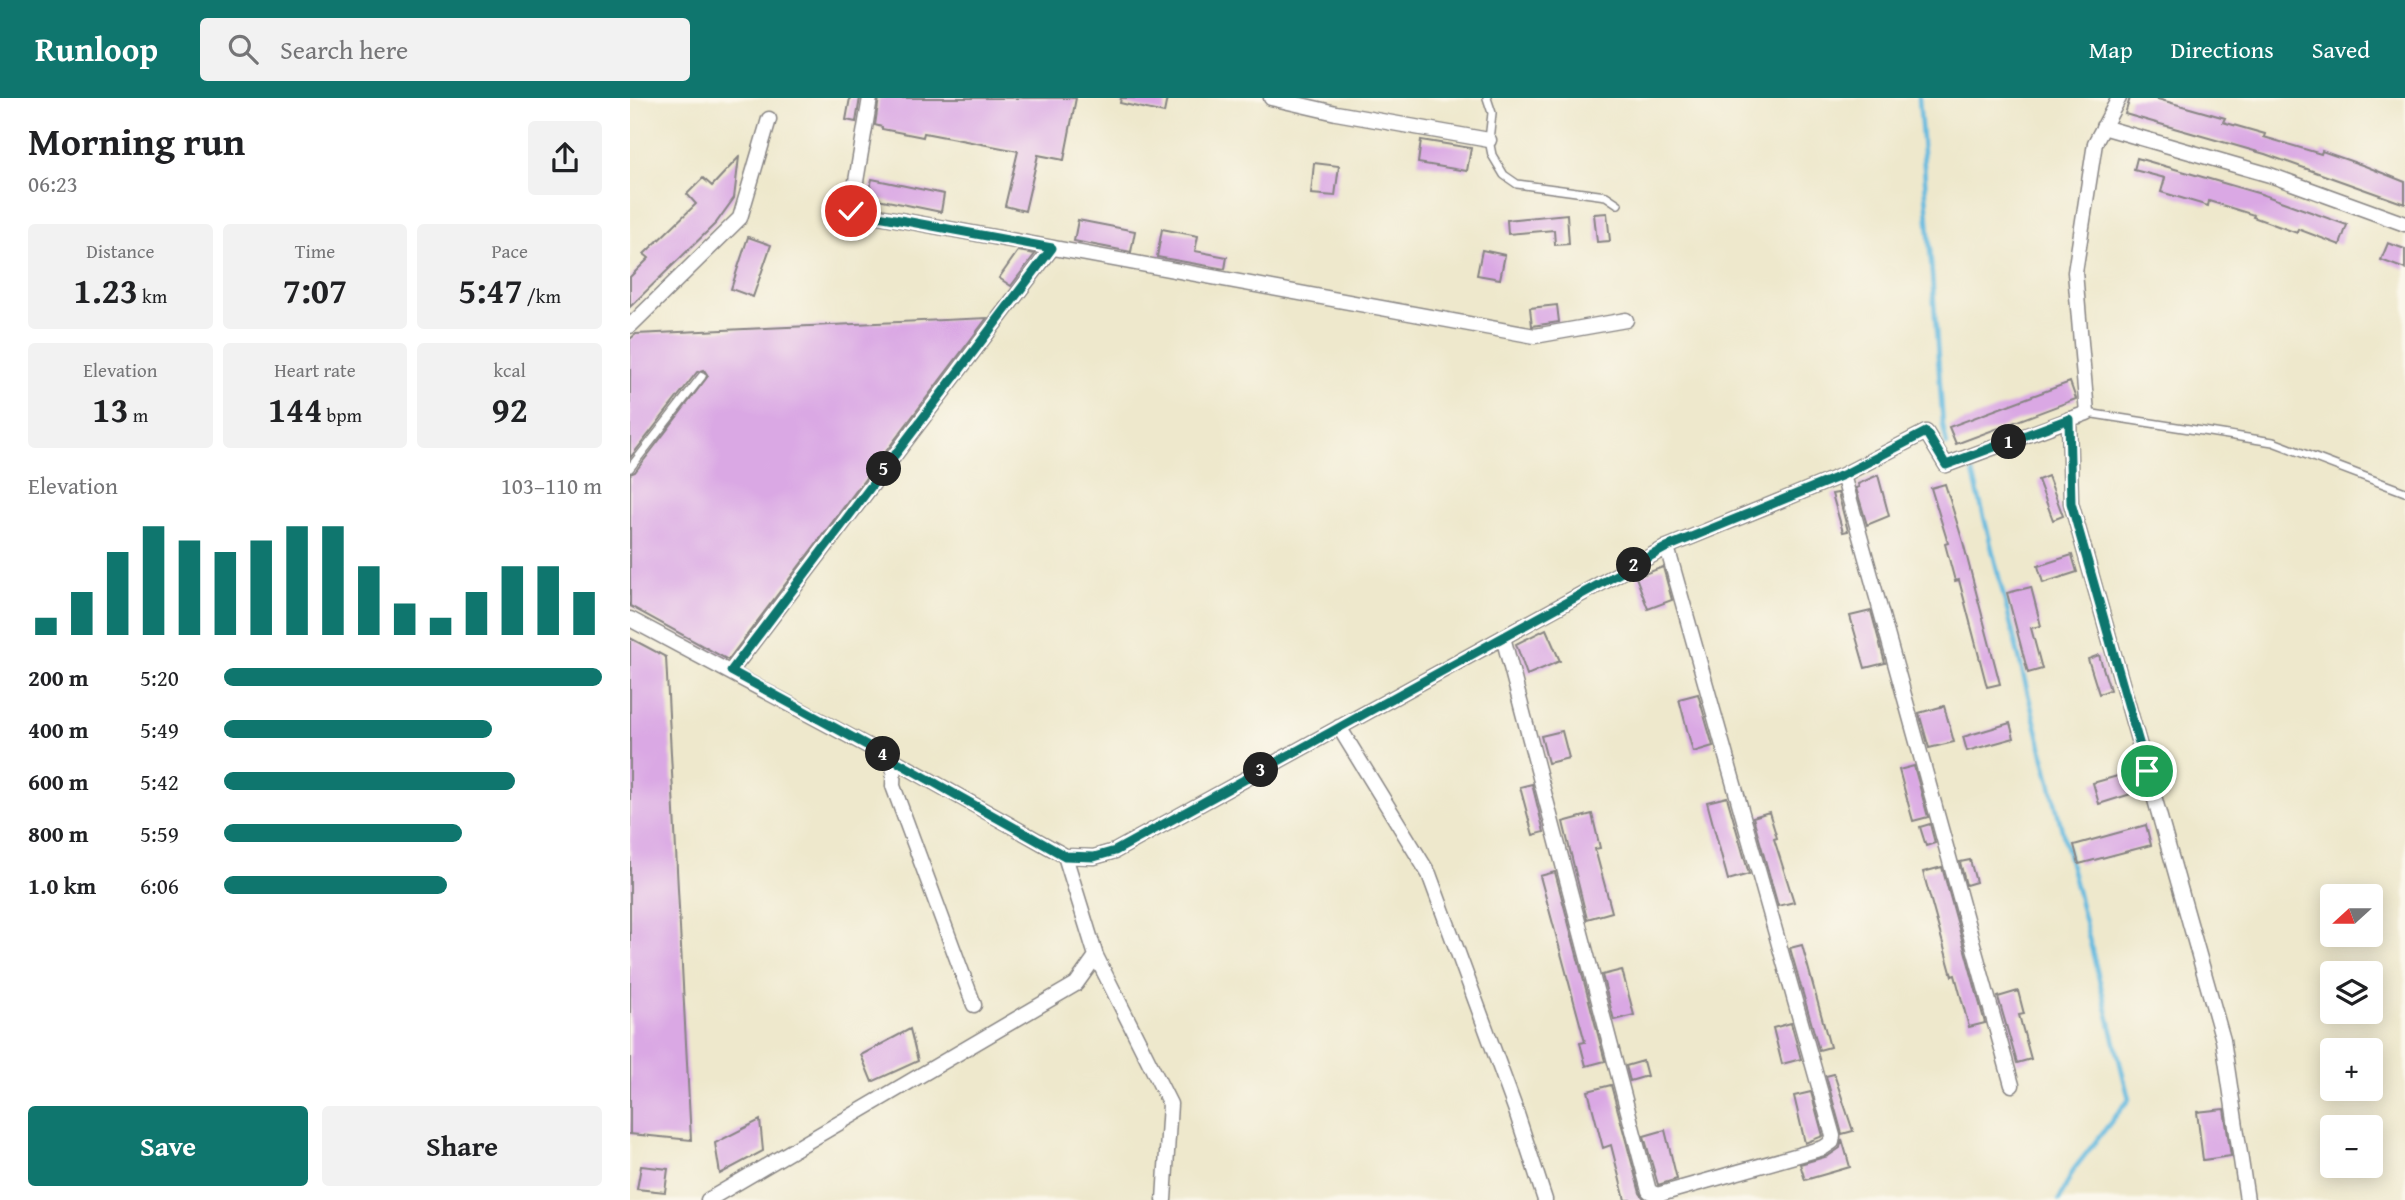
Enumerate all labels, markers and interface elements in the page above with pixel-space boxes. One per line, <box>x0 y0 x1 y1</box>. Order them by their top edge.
search box <box>200 18 690 81</box>
text: Runloop <box>35 25 158 73</box>
icon: search <box>224 30 262 68</box>
text: Search here <box>280 30 408 69</box>
text: Map <box>2089 32 2133 67</box>
text: Directions <box>2171 32 2274 67</box>
text: Saved <box>2312 32 2370 67</box>
text: Morning run <box>28 113 245 169</box>
button: share <box>528 121 602 195</box>
text: 06:23 <box>28 167 78 200</box>
pin <box>821 181 881 241</box>
icon: check <box>832 192 870 230</box>
text: Distance <box>86 237 154 265</box>
text: Time <box>295 237 335 265</box>
text: Pace <box>491 237 528 265</box>
text: 1.23 <box>74 265 138 316</box>
text: 7:07 <box>283 265 347 316</box>
text: 5:47 <box>458 265 523 316</box>
text: km <box>138 282 167 310</box>
text: /km <box>523 282 561 310</box>
text: Elevation <box>83 356 158 384</box>
text: Heart rate <box>274 356 356 384</box>
text: kcal <box>493 356 526 384</box>
text: 13 <box>92 384 129 435</box>
text: 144 <box>268 384 322 435</box>
text: 92 <box>492 384 528 435</box>
text: m <box>129 401 148 429</box>
text: bpm <box>322 401 362 429</box>
pin: 1 <box>1992 424 2026 460</box>
text: 1 <box>2004 427 2013 455</box>
pin: 5 <box>866 452 902 486</box>
text: 5 <box>879 454 888 482</box>
text: Elevation <box>28 469 118 502</box>
text: 103–110 m <box>501 469 602 502</box>
pin: 2 <box>1616 547 1651 582</box>
text: 2 <box>1629 550 1638 578</box>
text: 200 m <box>28 661 89 694</box>
text: 5:20 <box>140 661 179 694</box>
text: 400 m <box>28 713 89 746</box>
text: 5:49 <box>140 713 179 746</box>
pin: 4 <box>866 736 900 772</box>
text: 4 <box>878 739 887 767</box>
pin <box>2117 741 2177 801</box>
pin: 3 <box>1244 752 1278 788</box>
icon: arrive <box>2128 752 2166 790</box>
text: 3 <box>1256 755 1265 783</box>
text: 600 m <box>28 765 89 798</box>
text: 5:42 <box>140 765 179 798</box>
text: 800 m <box>28 817 89 850</box>
text: 5:59 <box>140 817 179 850</box>
text: 1.0 km <box>28 869 96 902</box>
text: 6:06 <box>140 869 179 902</box>
north arrow <box>2320 884 2384 947</box>
map controls <box>2320 884 2383 1178</box>
button: layers <box>2320 961 2383 1024</box>
button: + <box>2320 1038 2383 1101</box>
button: Save <box>28 1106 308 1186</box>
button: Share <box>322 1106 602 1186</box>
button: − <box>2320 1115 2383 1178</box>

